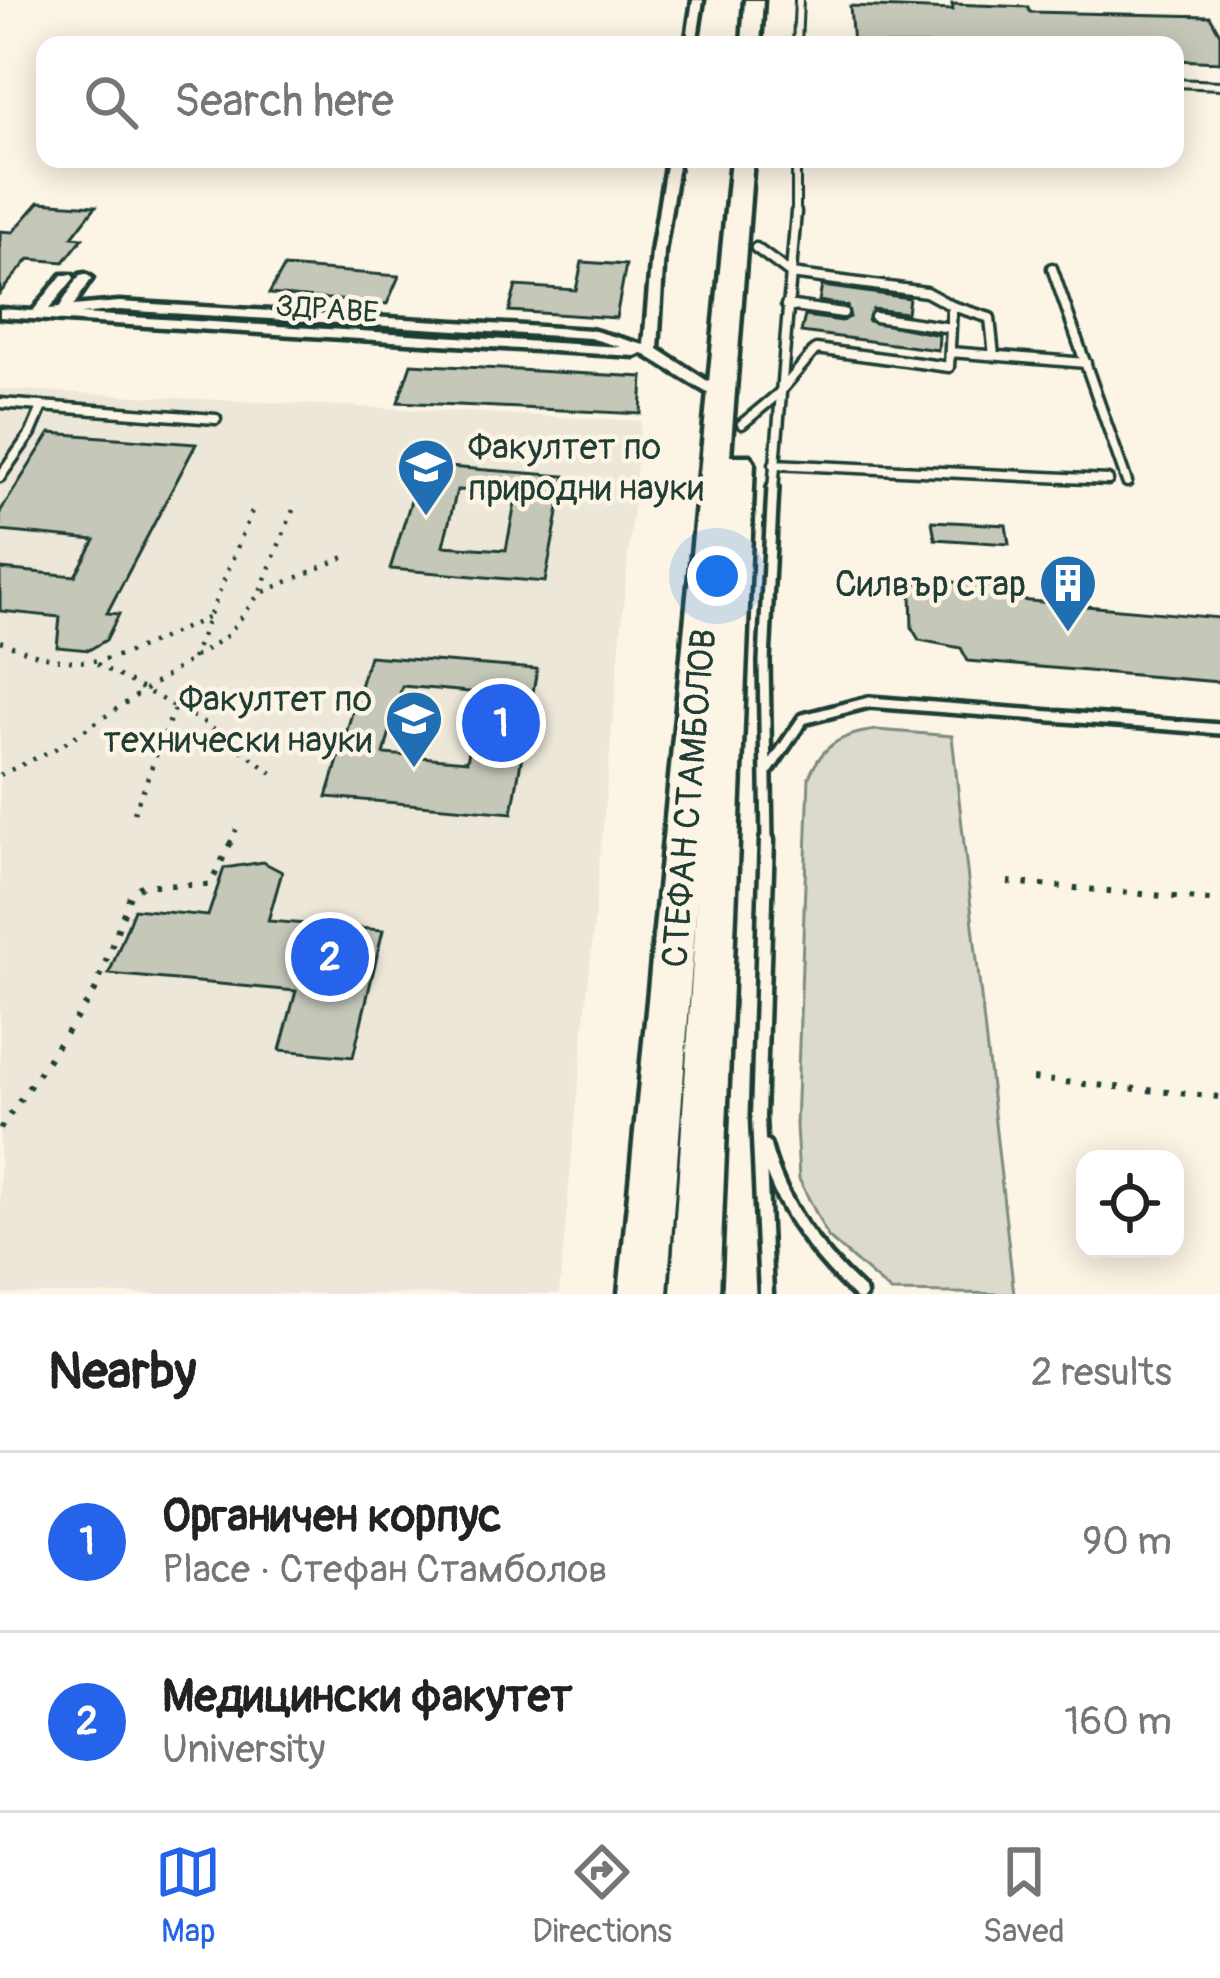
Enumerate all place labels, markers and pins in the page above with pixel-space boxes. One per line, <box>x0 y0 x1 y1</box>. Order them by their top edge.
place label: Факултет по природни науки <box>468 425 704 511</box>
school or university icon: Факултет по природни науки <box>395 436 457 518</box>
building icon: Силвър стар <box>1037 552 1099 634</box>
place label: Силвър стар <box>835 562 1026 607</box>
place label: Факултет по технически науки <box>103 677 372 763</box>
pin: 1 <box>462 678 540 768</box>
school or university icon: Факултет по технически науки <box>383 688 445 770</box>
pin: 2 <box>291 912 369 1002</box>

